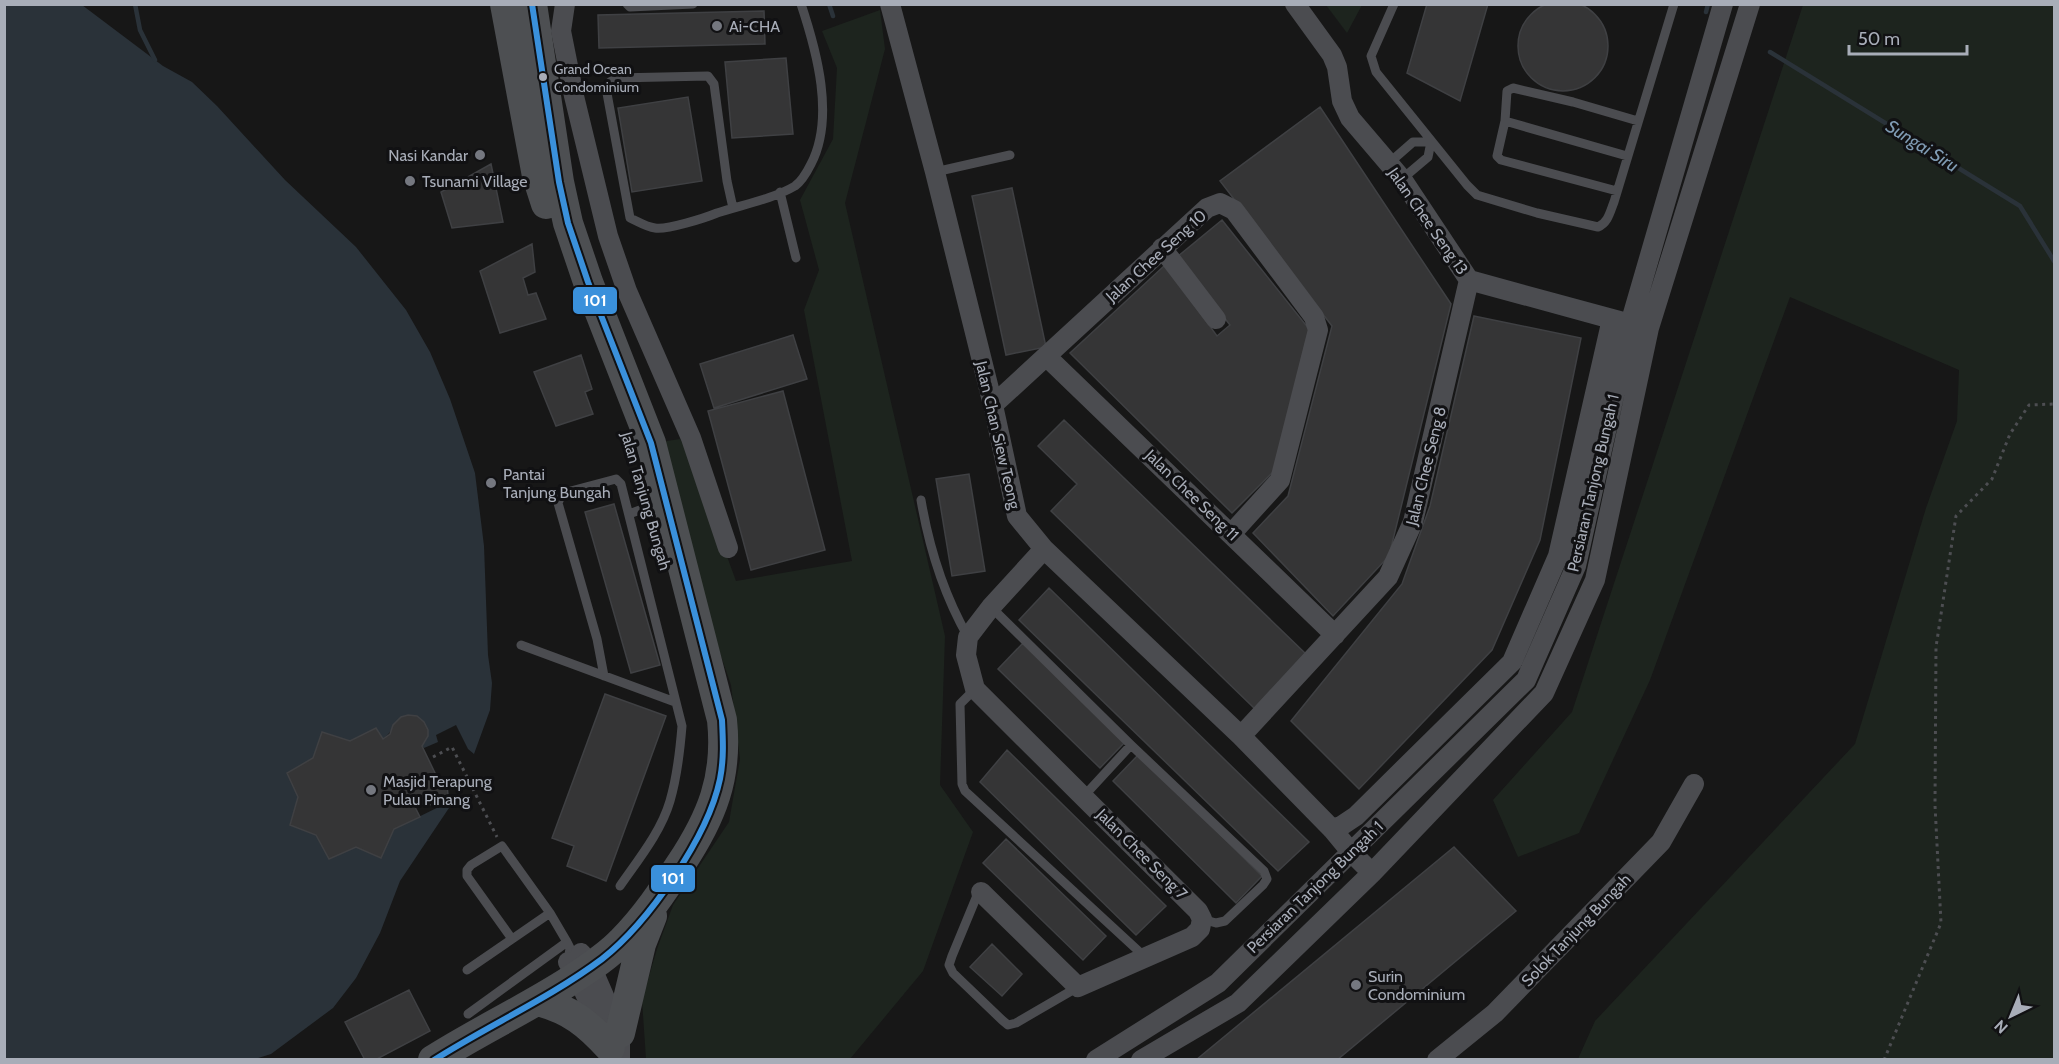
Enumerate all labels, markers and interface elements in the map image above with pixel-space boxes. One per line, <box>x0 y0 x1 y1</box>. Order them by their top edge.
place label: Ai-CHA <box>729 17 780 36</box>
scale bar <box>1849 18 1968 56</box>
marker: Ai-CHA <box>710 19 724 33</box>
text: 50 m <box>1858 28 1900 50</box>
place label: Grand Ocean Condominium <box>554 60 639 96</box>
marker: Grand Ocean Condominium <box>537 71 549 83</box>
water label: Sungai Siru <box>1882 115 1962 177</box>
place label: Nasi Kandar <box>388 146 469 165</box>
marker: Nasi Kandar <box>473 148 487 162</box>
street label: Jalan Chee Seng 13 <box>1384 163 1472 278</box>
place label: Tsunami Village <box>422 172 528 191</box>
marker: Tsunami Village <box>403 174 417 188</box>
street label: Jalan Chee Seng 10 <box>1101 206 1210 307</box>
line badge: 101 <box>572 286 618 315</box>
text: 101 <box>583 291 607 310</box>
street label: Jalan Chan Siew Teong <box>971 358 1025 512</box>
street label: Persiaran Tanjong Bungah 1 <box>1563 392 1623 574</box>
street label: Jalan Chee Seng 8 <box>1402 405 1450 528</box>
street label: Jalan Tanjung Bungah <box>617 429 675 572</box>
street label: Jalan Chee Seng 11 <box>1141 445 1243 544</box>
place label: Pantai Tanjung Bungah <box>503 465 611 502</box>
marker: Pantai Tanjung Bungah <box>484 476 498 490</box>
place label: Masjid Terapung Pulau Pinang <box>383 772 493 809</box>
marker: Masjid Terapung Pulau Pinang <box>364 783 378 797</box>
street label: Jalan Chee Seng 7 <box>1092 804 1191 903</box>
street label: Persiaran Tanjong Bungah 1 <box>1243 817 1387 957</box>
line badge: 101 <box>650 864 696 893</box>
text: 101 <box>661 869 685 888</box>
street label: Solok Tanjung Bungah <box>1517 870 1635 990</box>
place label: Surin Condominium <box>1368 967 1465 1004</box>
marker: Surin Condominium <box>1349 978 1363 992</box>
north arrow <box>1981 986 2041 1046</box>
text: N <box>1990 1016 2012 1037</box>

